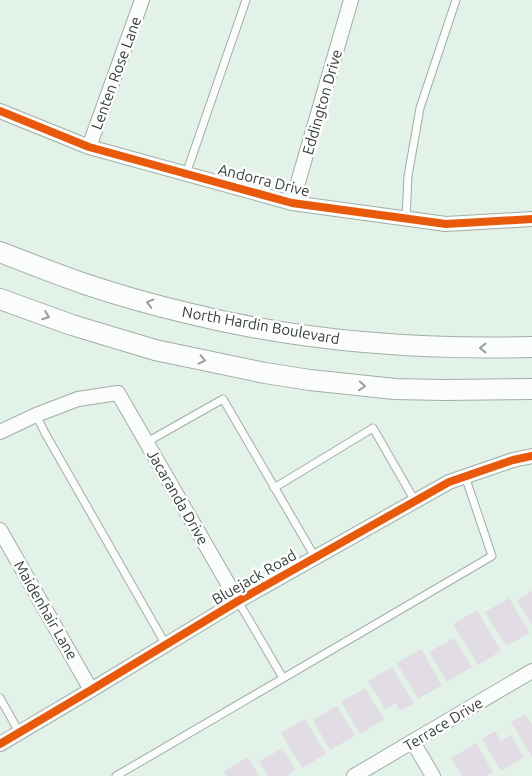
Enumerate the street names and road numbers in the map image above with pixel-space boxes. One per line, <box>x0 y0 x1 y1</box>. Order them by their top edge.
street label: Lenten Rose Lane <box>88 14 144 132</box>
street label: Eddington Drive <box>299 47 345 157</box>
street label: Andorra Drive <box>216 160 312 200</box>
street label: North Hardin Boulevard <box>181 303 341 347</box>
street label: Jacaranda Drive <box>144 446 212 548</box>
street label: Bluejack Road <box>209 546 299 608</box>
street label: Maidenhair Lane <box>11 558 81 662</box>
street label: Terrace Drive <box>400 694 486 754</box>

